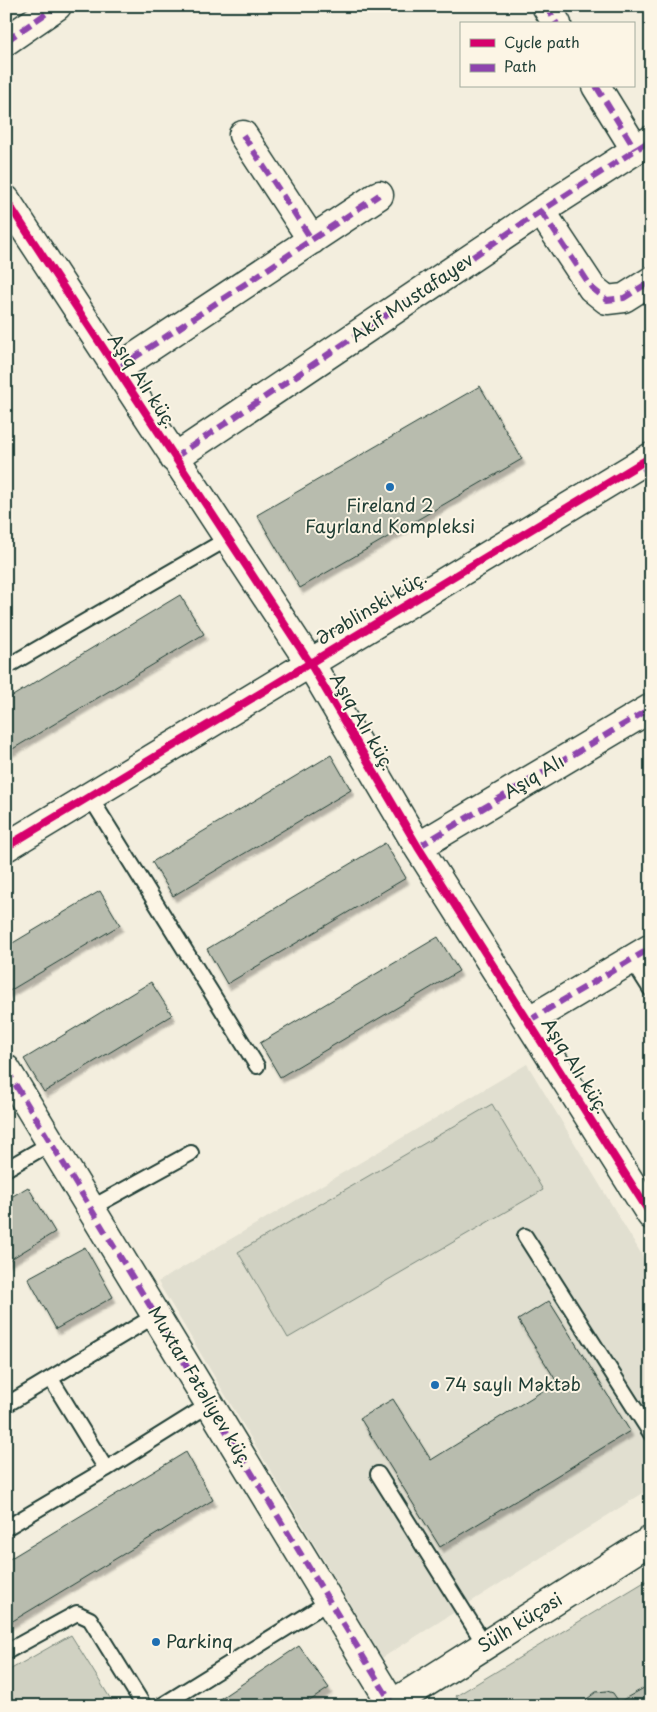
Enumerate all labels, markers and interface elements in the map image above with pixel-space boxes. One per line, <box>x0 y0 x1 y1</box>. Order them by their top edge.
legend <box>460 22 634 88</box>
text: Cycle path <box>504 30 580 53</box>
text: Path <box>504 54 536 77</box>
street label: Akif Mustafayev <box>344 245 478 348</box>
street label: Aşıq Alı küç. <box>102 327 184 433</box>
marker: Fireland 2 Fayrland Kompleksi <box>384 481 396 493</box>
place label: Fireland 2 Fayrland Kompleksi <box>305 491 475 539</box>
street label: Ərəblinski küç. <box>311 563 431 650</box>
street label: Aşıq Alı küç. <box>324 667 402 775</box>
street label: Aşıq Alı <box>498 747 569 805</box>
street label: Aşıq Alı küç. <box>536 1012 617 1119</box>
street label: Muxtar Fətəliyev küç. <box>142 1300 260 1472</box>
place label: 74 saylı Məktəb <box>445 1370 581 1397</box>
marker: 74 saylı Məktəb <box>429 1379 441 1391</box>
street label: Sülh küçəsi <box>472 1585 567 1659</box>
place label: Parkinq <box>166 1627 233 1654</box>
marker: Parkinq <box>150 1636 162 1648</box>

